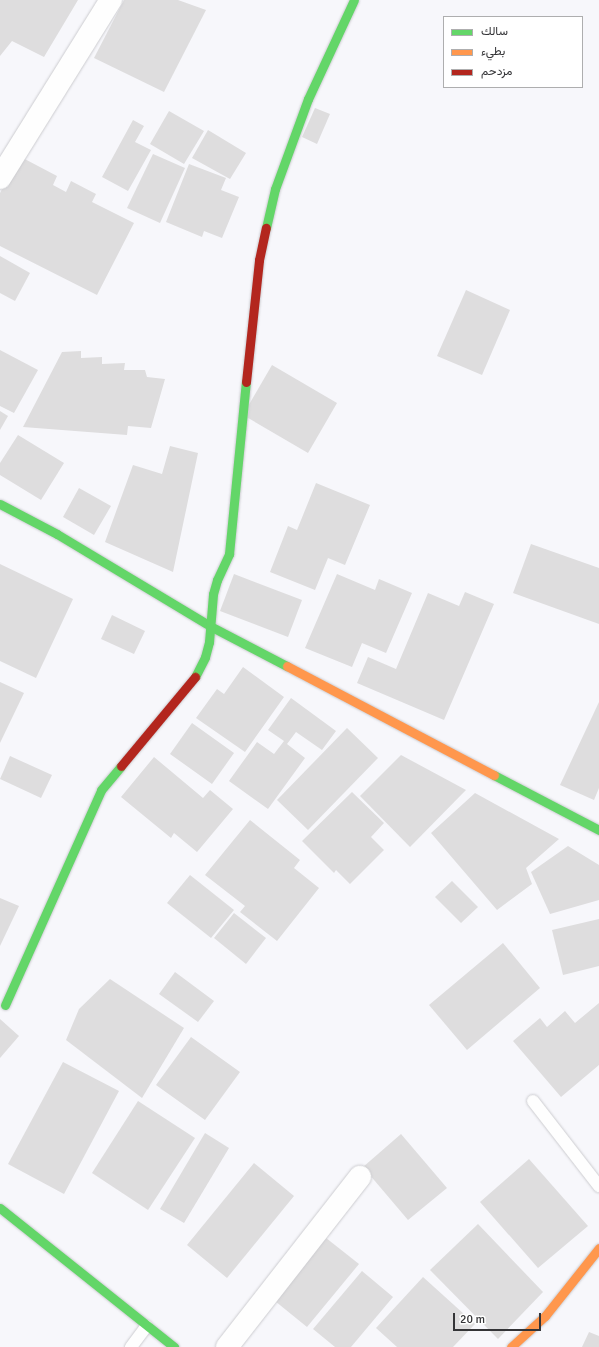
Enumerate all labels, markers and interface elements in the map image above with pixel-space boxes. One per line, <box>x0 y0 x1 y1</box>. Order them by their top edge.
legend <box>443 16 583 88</box>
text: سالك <box>481 24 508 39</box>
text: بطيء <box>481 44 505 59</box>
text: مزدحم <box>481 64 512 79</box>
scale bar <box>455 1305 543 1331</box>
text: 20 m <box>460 1312 485 1327</box>

